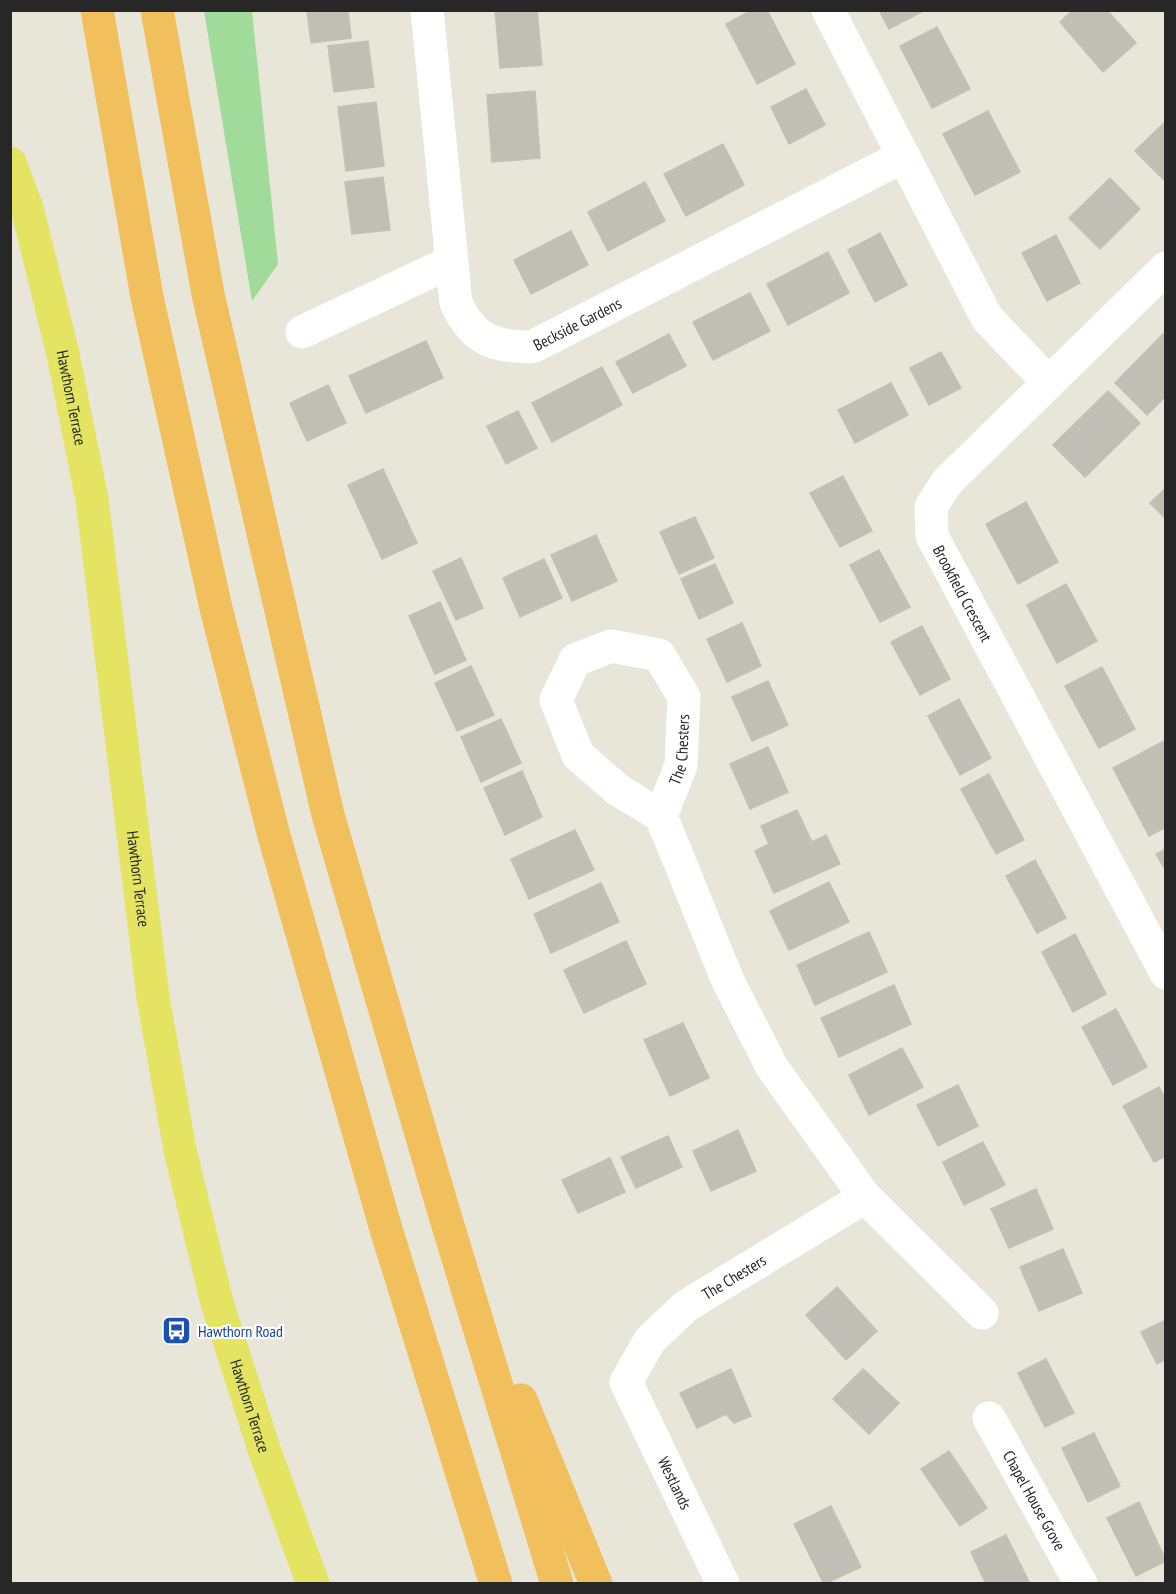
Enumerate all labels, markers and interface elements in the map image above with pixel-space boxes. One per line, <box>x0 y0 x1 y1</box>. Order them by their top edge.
street label: Beckside Gardens <box>530 293 625 355</box>
street label: Hawthorn Terrace <box>52 348 91 447</box>
street label: Brookfield Crescent <box>929 542 997 646</box>
street label: The Chesters <box>664 714 693 788</box>
street label: Hawthorn Terrace <box>123 830 154 928</box>
street label: The Chesters <box>698 1250 770 1304</box>
bus stop icon: Hawthorn Road <box>161 1315 193 1347</box>
place label: Hawthorn Road <box>198 1321 283 1341</box>
street label: Hawthorn Terrace <box>226 1357 274 1455</box>
street label: Chapel House Grove <box>999 1447 1070 1554</box>
street label: Westlands <box>654 1453 696 1513</box>

